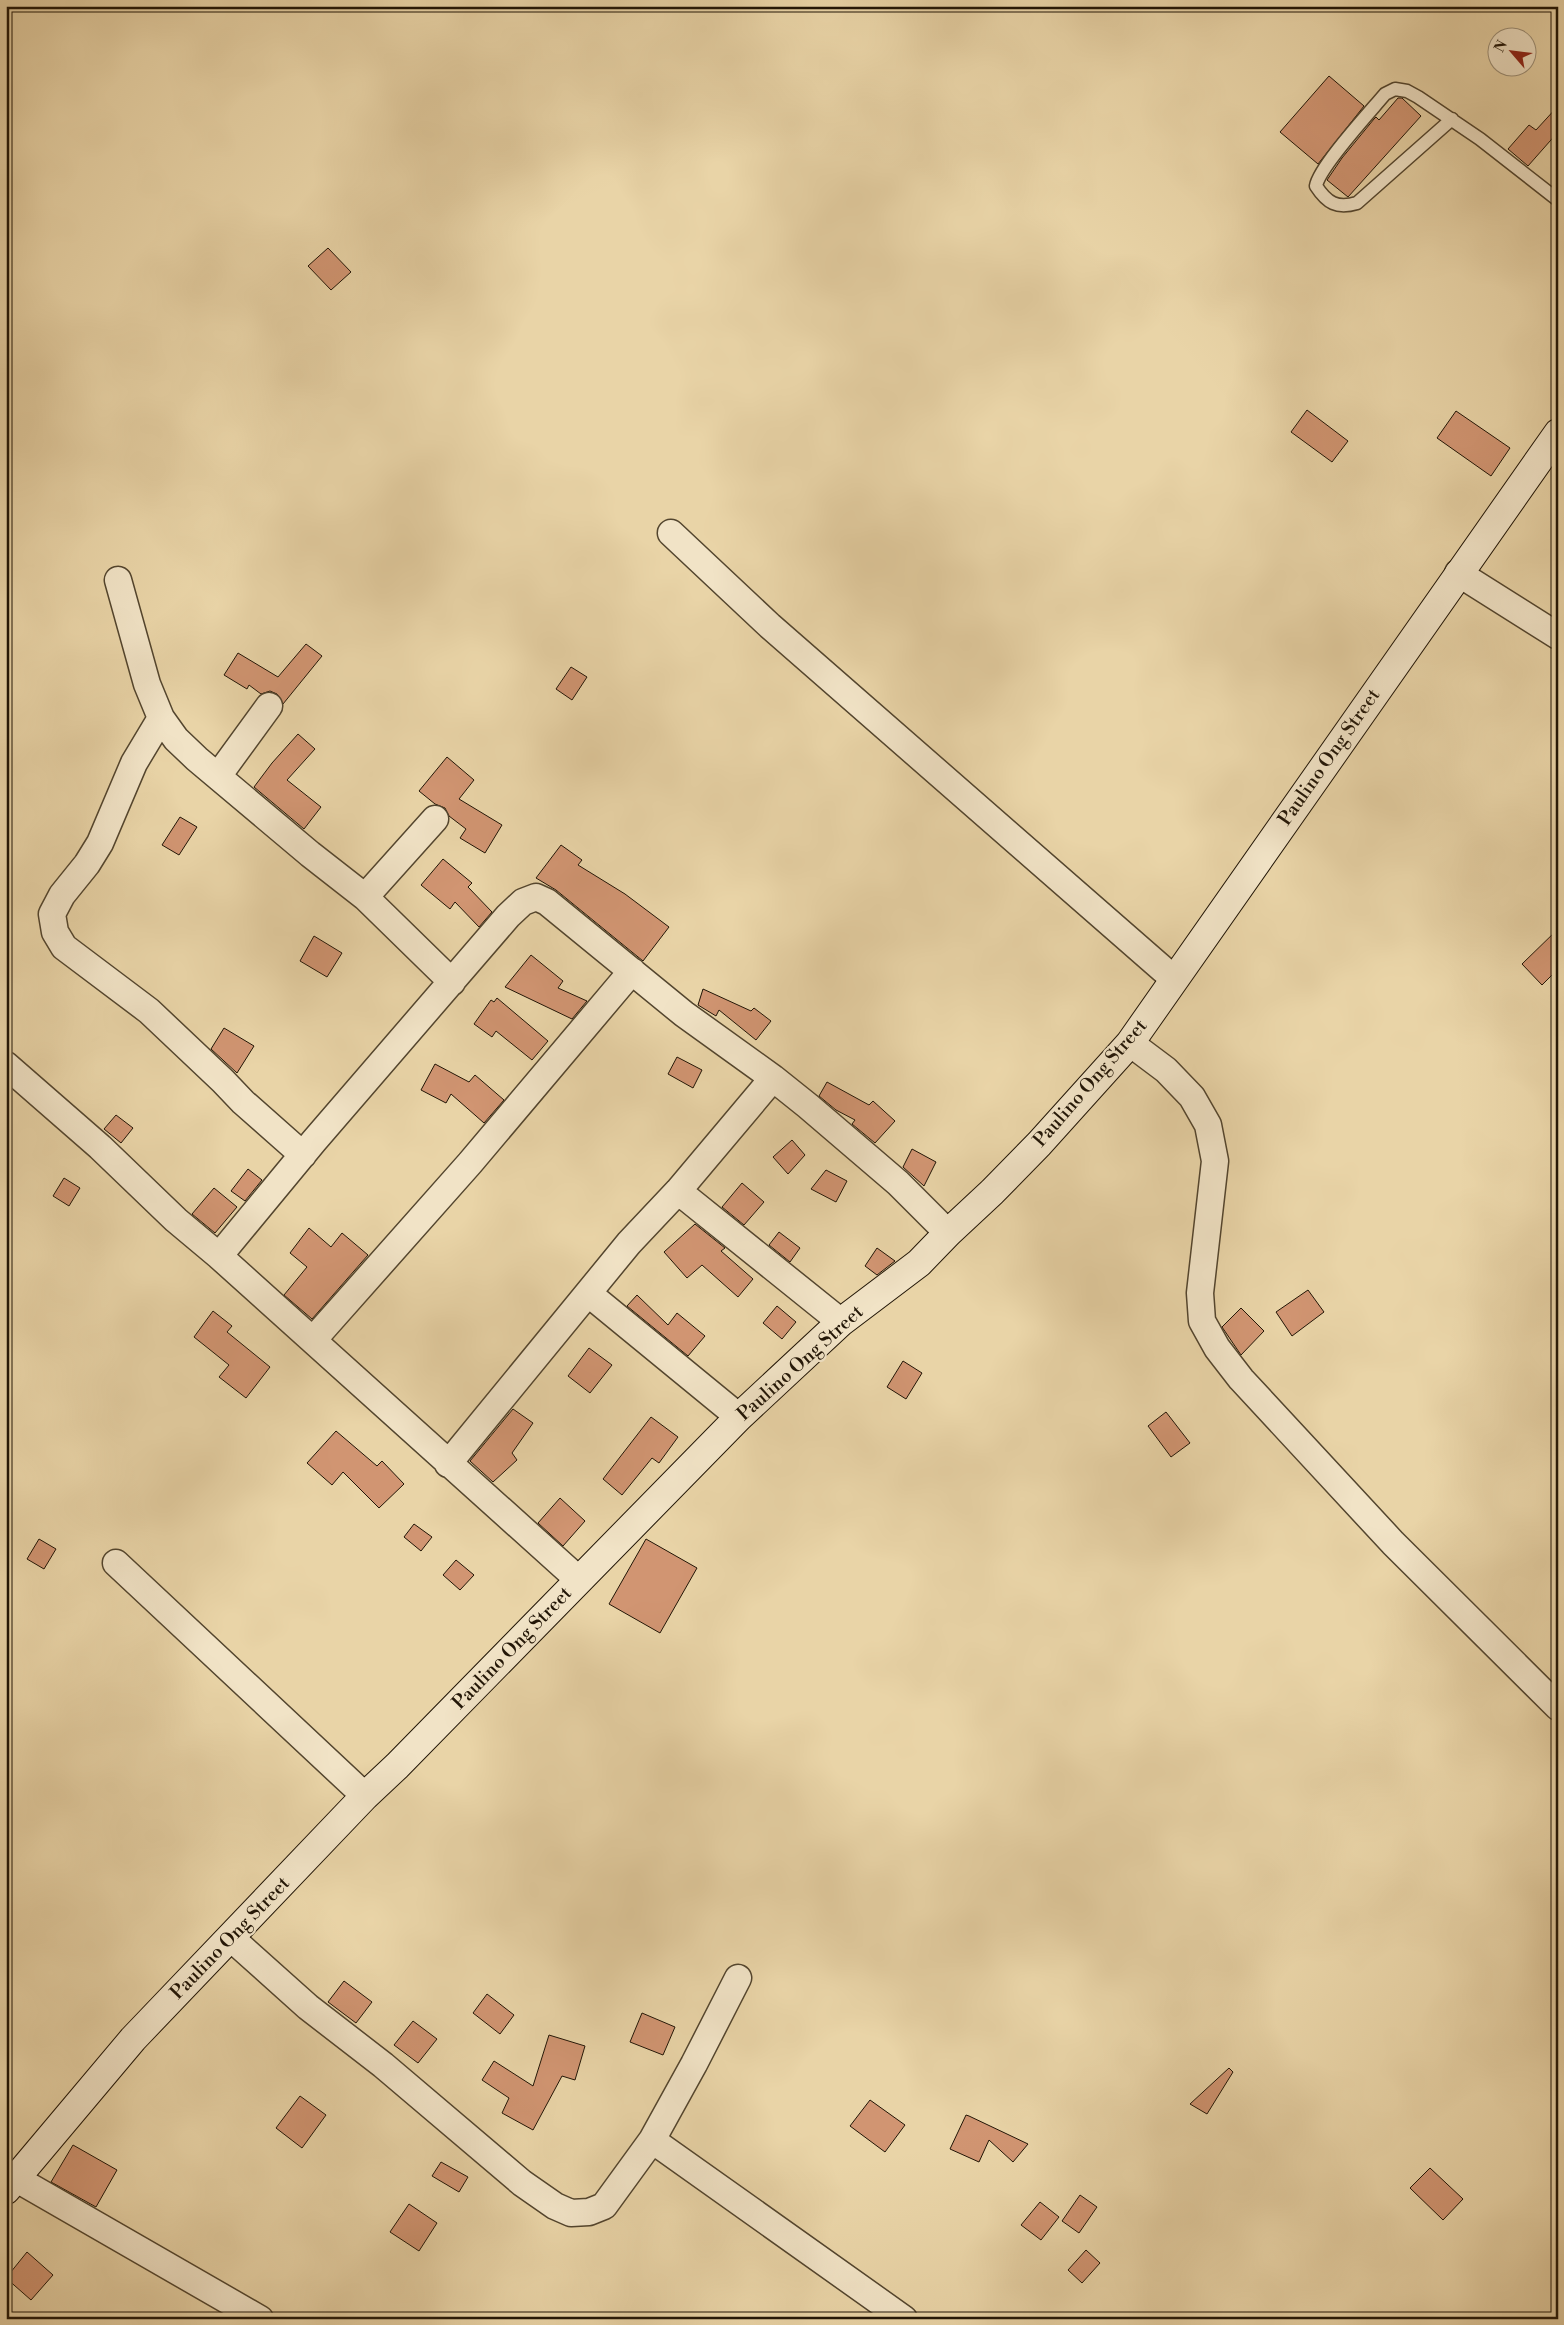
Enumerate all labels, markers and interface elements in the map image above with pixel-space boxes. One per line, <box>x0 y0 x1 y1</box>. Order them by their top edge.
north arrow <box>1486 28 1536 78</box>
text: N <box>1491 37 1512 55</box>
street label: Paulino Ong Street <box>1273 684 1385 830</box>
street label: Paulino Ong Street <box>1028 1014 1152 1152</box>
street label: Paulino Ong Street <box>732 1300 868 1426</box>
street label: Paulino Ong Street <box>447 1581 577 1715</box>
street label: Paulino Ong Street <box>165 1871 295 2005</box>

